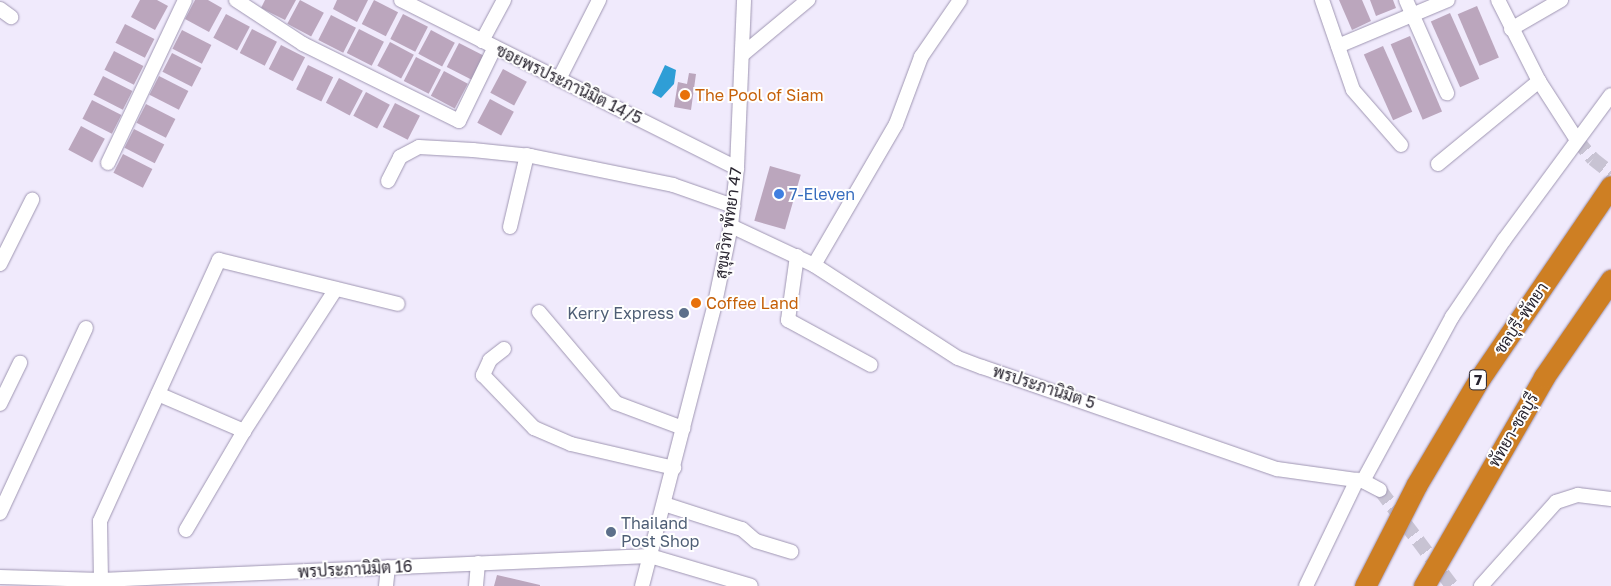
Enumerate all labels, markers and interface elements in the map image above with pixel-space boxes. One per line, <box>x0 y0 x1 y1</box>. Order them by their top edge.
street label: ซอยพรประภานิมิต 14/5 <box>493 40 645 128</box>
place label: The Pool of Siam <box>695 85 824 105</box>
marker: The Pool of Siam <box>679 89 691 101</box>
street label: สุขุมวิท พัทยา 47 <box>711 166 745 280</box>
place label: 7-Eleven <box>789 184 855 204</box>
marker: 7-Eleven <box>773 188 785 200</box>
street label: ชลบุรี-พัทยา <box>1490 279 1552 357</box>
place label: Coffee Land <box>706 293 799 313</box>
marker: Coffee Land <box>690 297 702 309</box>
place label: Kerry Express <box>567 303 674 323</box>
marker: Kerry Express <box>678 307 690 319</box>
street label: พรประภานิมิต 5 <box>990 361 1098 413</box>
road number: 7 <box>1468 368 1488 392</box>
street label: พัทยา-ชลบุรี <box>1484 390 1542 470</box>
place label: Thailand Post Shop <box>621 513 699 551</box>
marker: Thailand Post Shop <box>605 526 617 538</box>
street label: พรประภานิมิต 16 <box>297 556 413 582</box>

